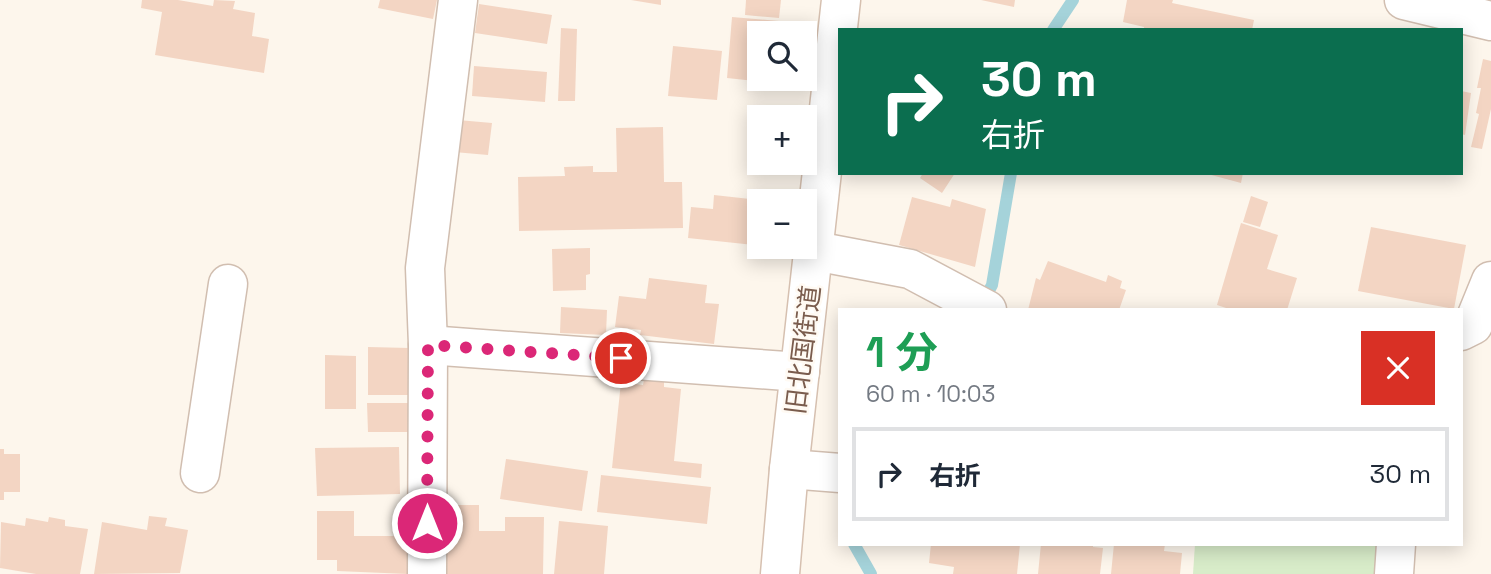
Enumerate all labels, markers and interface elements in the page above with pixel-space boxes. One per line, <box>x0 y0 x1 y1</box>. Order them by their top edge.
map controls <box>747 21 817 259</box>
button: search <box>747 21 817 91</box>
text: 30 m <box>981 48 1097 110</box>
icon: right <box>866 56 957 147</box>
button: + <box>747 105 817 175</box>
text: 右折 <box>981 115 1045 155</box>
button: − <box>747 189 817 259</box>
street label: 旧北国街道 <box>778 283 828 417</box>
text: 1 分 <box>866 326 938 379</box>
pin <box>591 328 651 388</box>
button: close <box>1361 331 1435 405</box>
icon: arrive <box>602 339 640 377</box>
text: 60 m · 10:03 <box>866 379 995 409</box>
icon: right <box>870 455 908 493</box>
text: 30 m <box>1370 457 1431 491</box>
text: 右折 <box>929 459 981 493</box>
position arrow <box>390 486 464 560</box>

